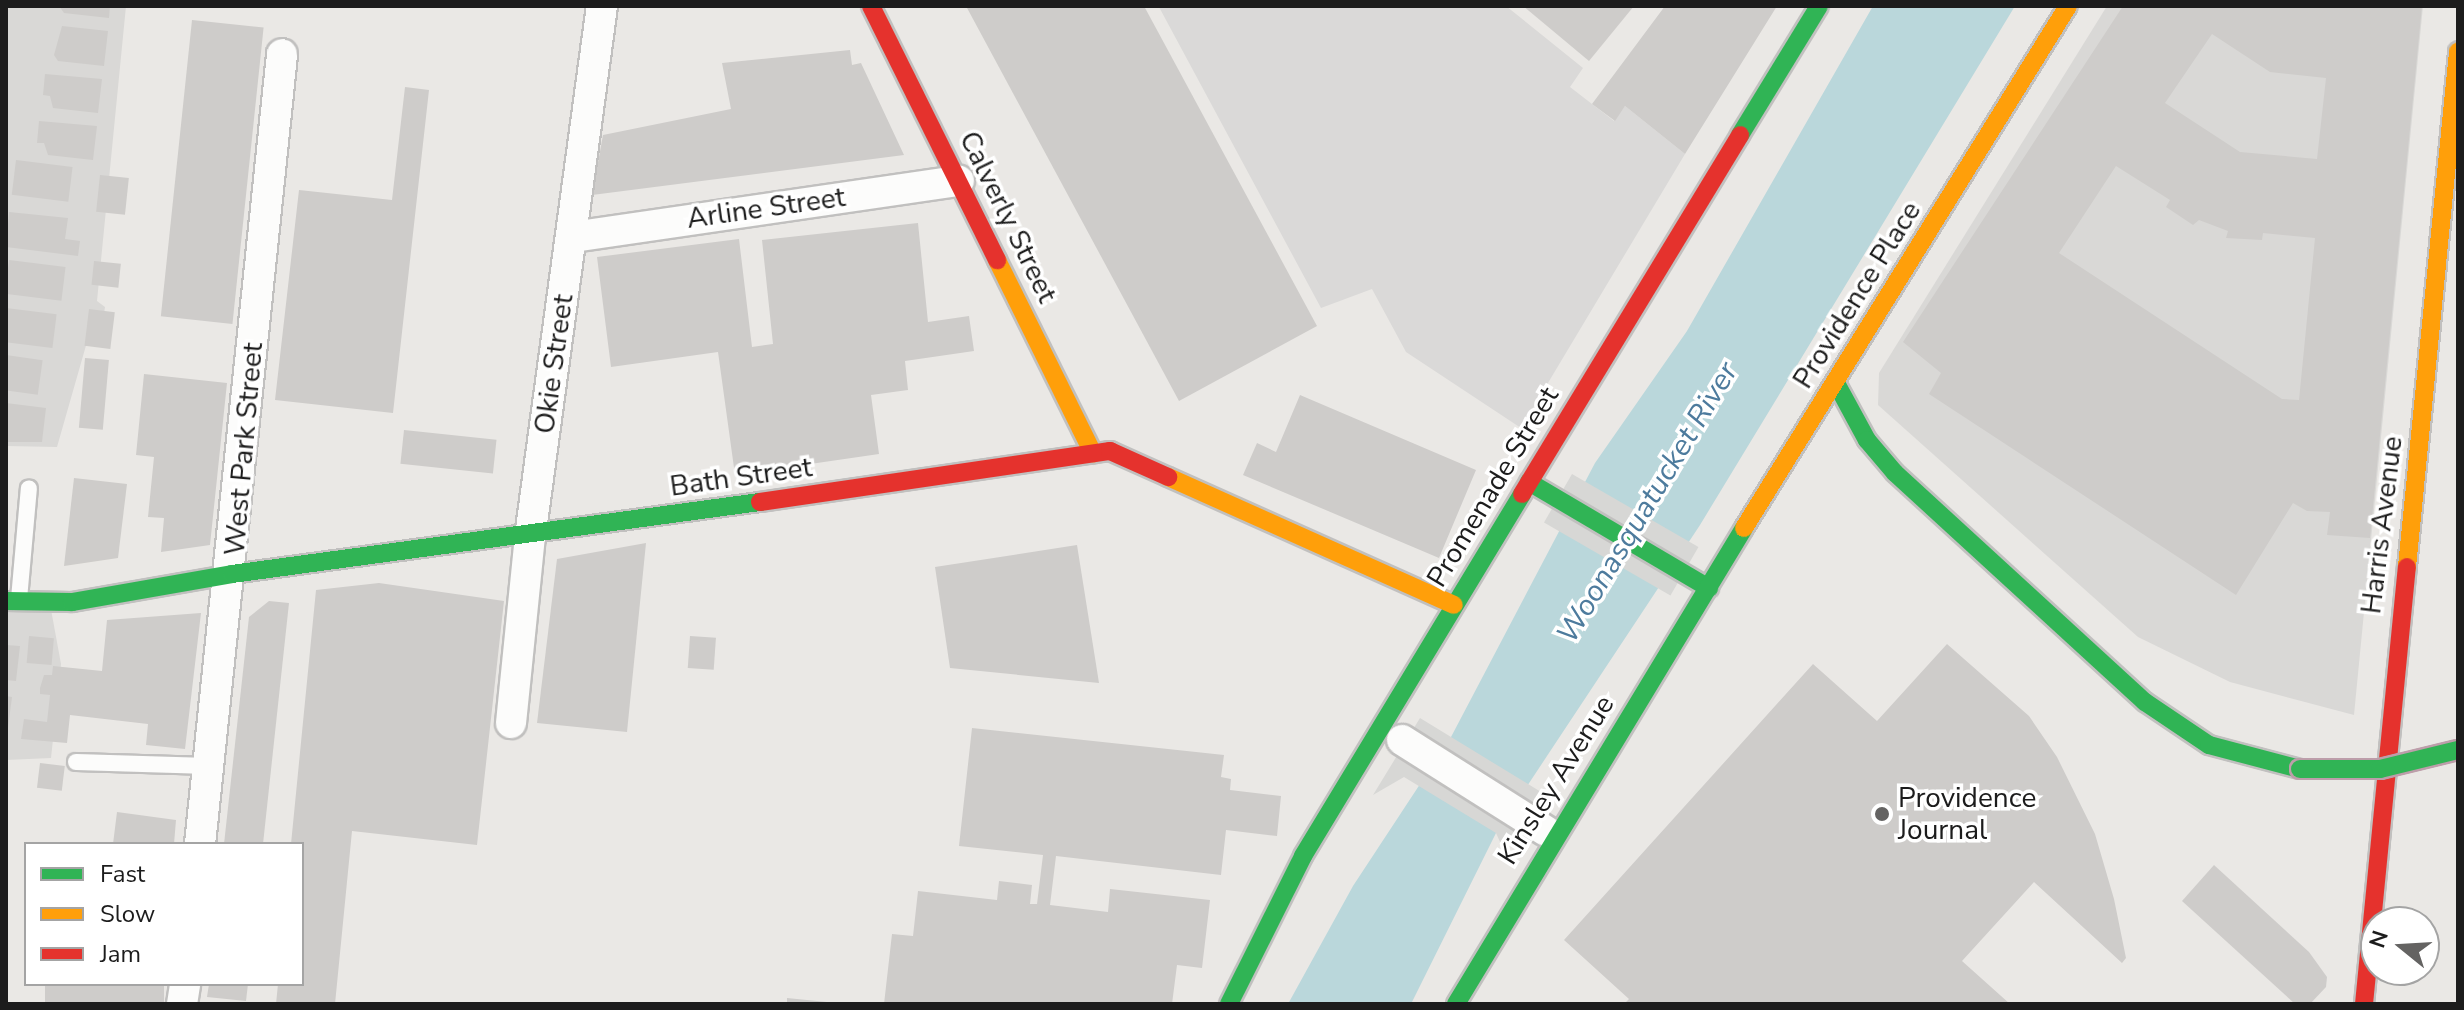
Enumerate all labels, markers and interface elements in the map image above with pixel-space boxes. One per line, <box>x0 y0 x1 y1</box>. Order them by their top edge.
street label: Calverly Street <box>952 126 1064 308</box>
street label: Arline Street <box>685 180 847 236</box>
street label: Providence Place <box>1786 195 1928 395</box>
street label: Okie Street <box>528 292 580 436</box>
street label: West Park Street <box>218 341 270 557</box>
water label: Woonasquatucket River <box>1550 356 1746 650</box>
street label: Promenade Street <box>1420 381 1566 593</box>
street label: Harris Avenue <box>2354 434 2410 616</box>
street label: Bath Street <box>668 450 814 504</box>
street label: Kinsley Avenue <box>1491 689 1621 871</box>
place label: Providence Journal <box>1898 781 2036 847</box>
marker: Providence Journal <box>1873 805 1891 823</box>
legend <box>24 842 304 986</box>
text: Fast <box>100 858 145 890</box>
text: Slow <box>100 898 155 930</box>
north arrow <box>2360 906 2440 986</box>
text: N <box>2362 927 2396 952</box>
text: Jam <box>100 938 141 970</box>

